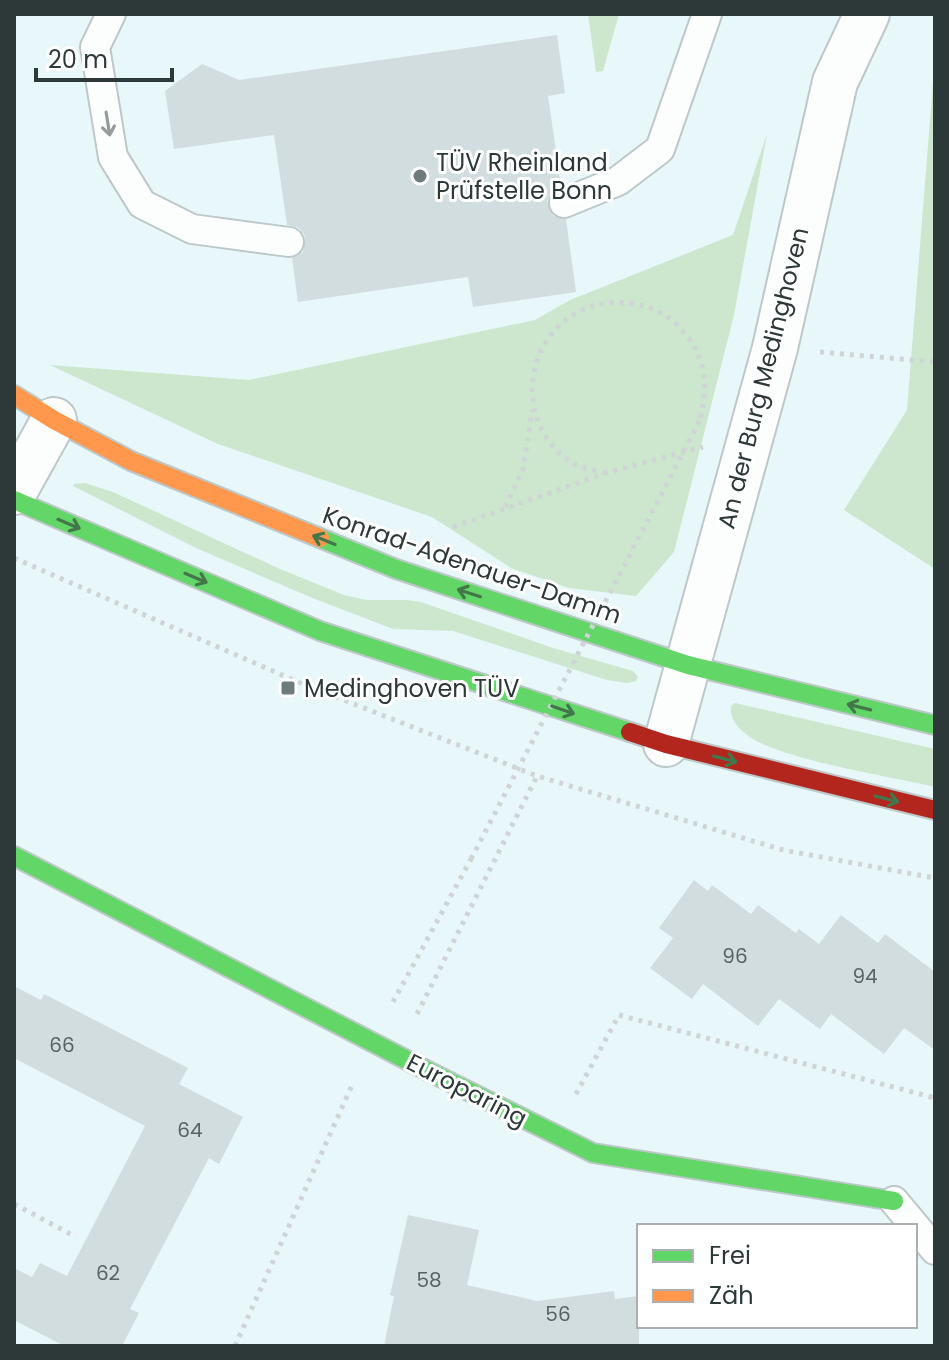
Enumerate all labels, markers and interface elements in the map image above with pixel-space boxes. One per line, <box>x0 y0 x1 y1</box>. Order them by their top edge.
scale bar <box>36 32 172 82</box>
text: 20 m <box>48 43 108 76</box>
one-way arrow <box>101 110 116 136</box>
place label: TÜV Rheinland Prüfstelle Bonn <box>436 146 612 207</box>
marker: TÜV Rheinland Prüfstelle Bonn <box>411 167 429 185</box>
street label: An der Burg Medinghoven <box>710 224 816 532</box>
street label: Konrad-Adenauer-Damm <box>318 498 626 632</box>
one-way arrow <box>56 517 81 532</box>
one-way arrow <box>312 531 337 546</box>
one-way arrow <box>183 571 208 586</box>
one-way arrow <box>457 585 483 600</box>
place label: Medinghoven TÜV <box>304 672 520 705</box>
marker: Medinghoven TÜV <box>279 679 297 697</box>
one-way arrow <box>847 699 873 714</box>
one-way arrow <box>550 703 575 718</box>
one-way arrow <box>711 752 737 767</box>
one-way arrow <box>873 792 899 807</box>
house number: 96 <box>722 942 748 970</box>
house number: 94 <box>852 962 878 990</box>
house number: 66 <box>49 1031 75 1059</box>
street label: Europaring <box>401 1046 533 1134</box>
house number: 64 <box>177 1116 203 1144</box>
legend <box>637 1224 917 1328</box>
text: Frei <box>709 1239 751 1272</box>
house number: 62 <box>96 1259 120 1287</box>
house number: 58 <box>416 1266 442 1294</box>
text: Zäh <box>709 1279 754 1312</box>
house number: 56 <box>545 1300 571 1328</box>

